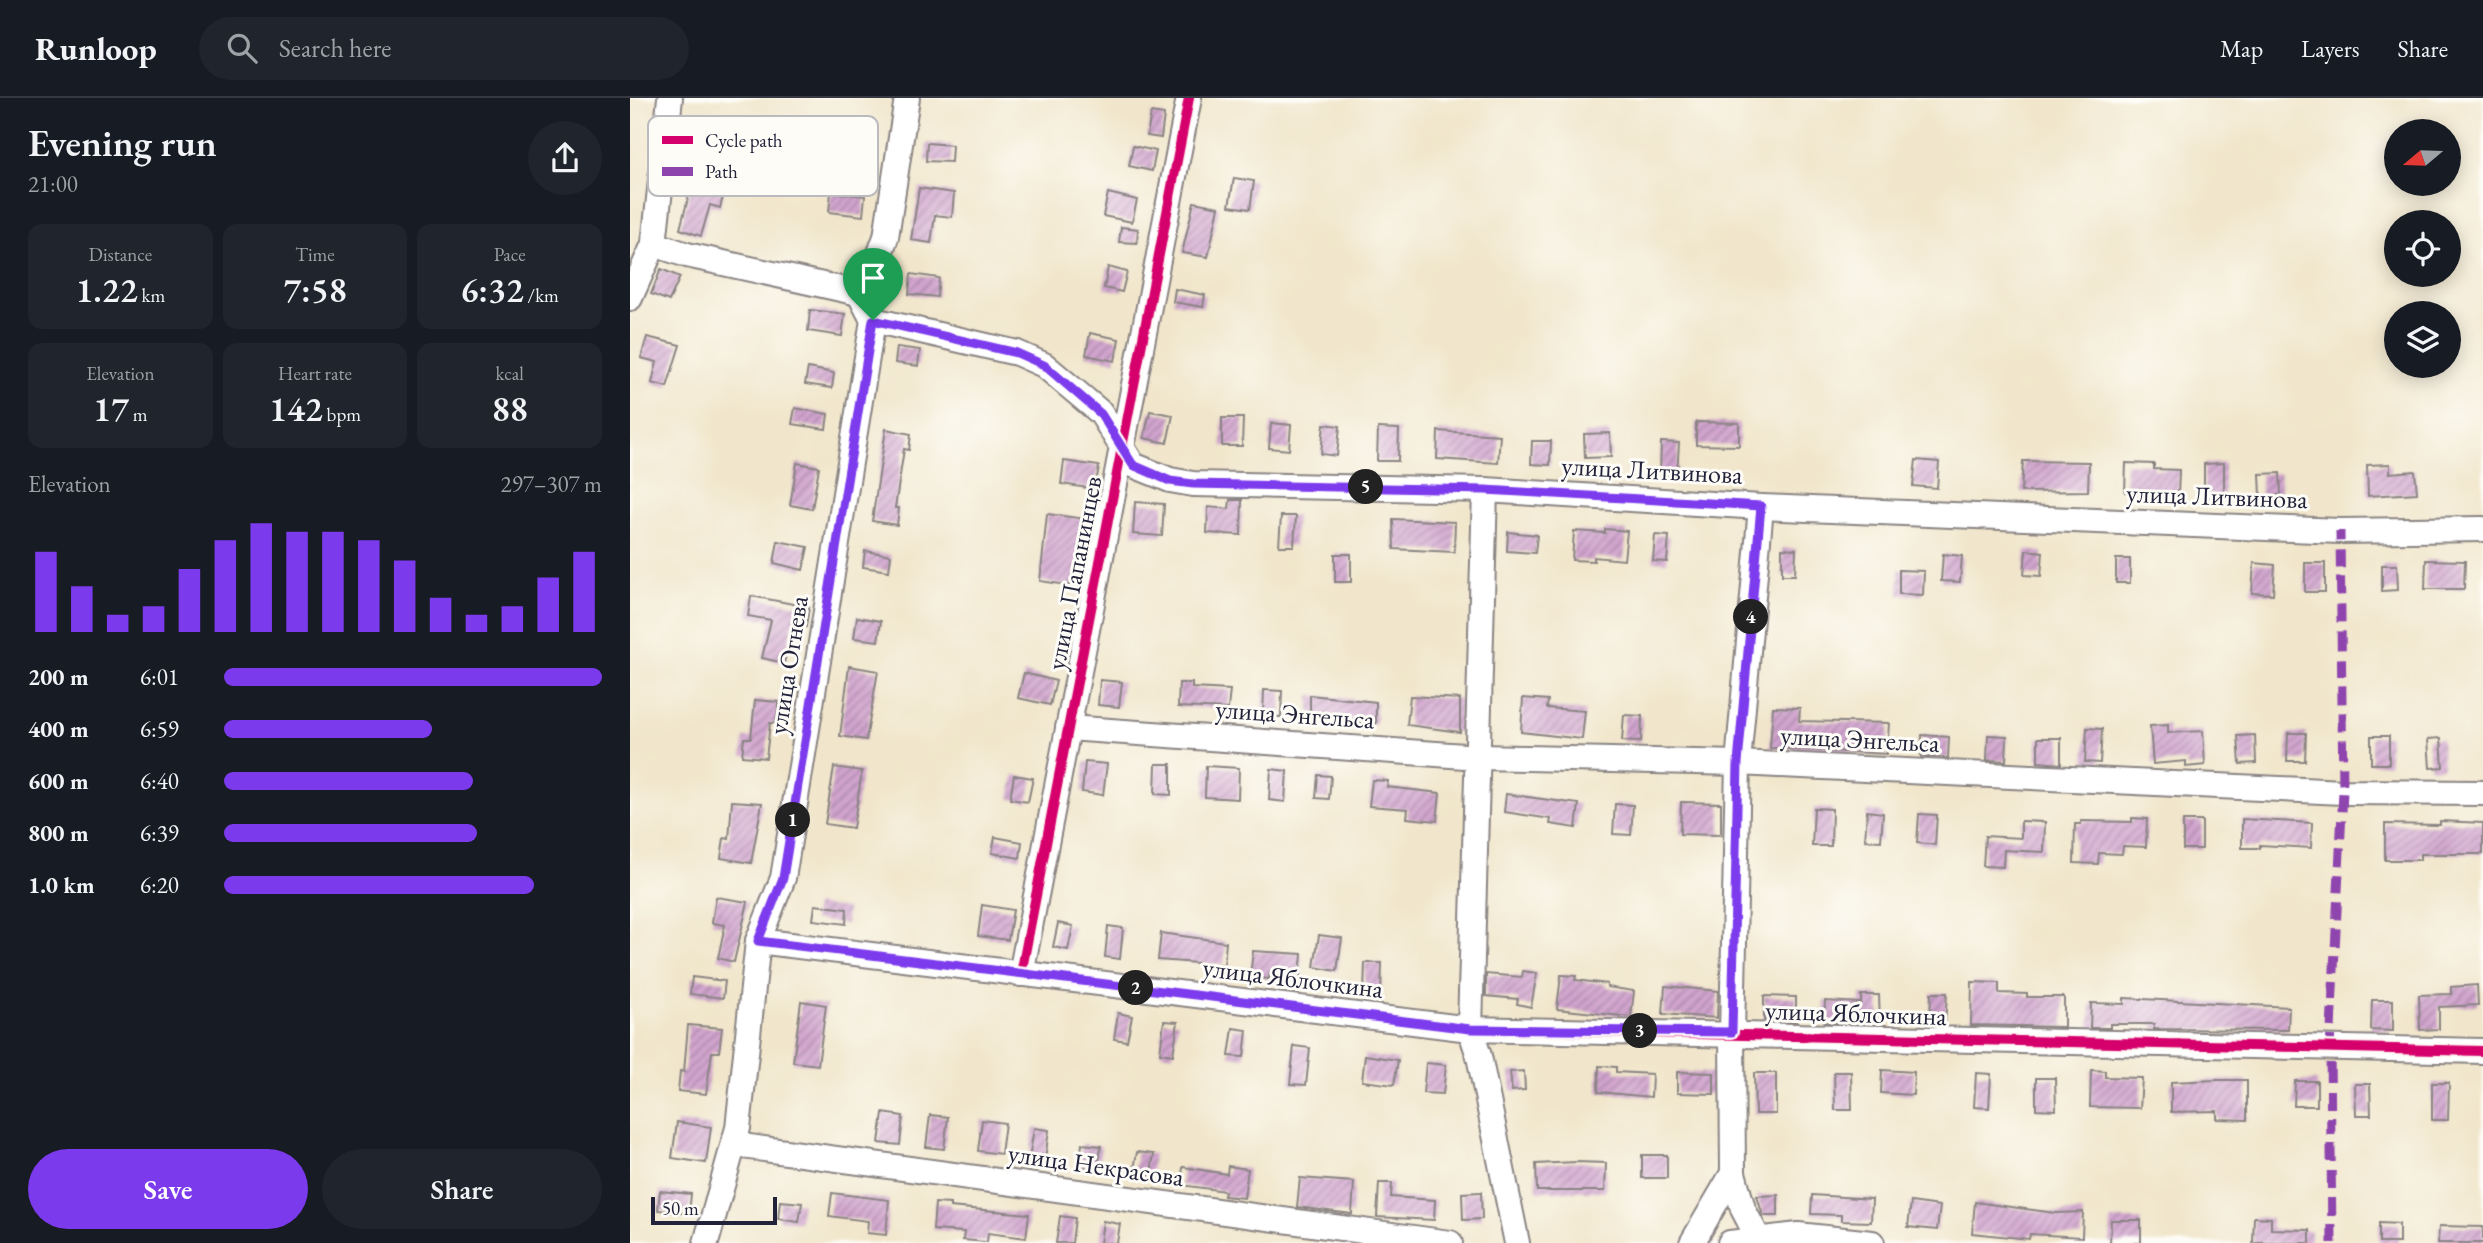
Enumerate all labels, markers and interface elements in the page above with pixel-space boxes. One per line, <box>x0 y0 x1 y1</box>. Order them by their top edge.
search box <box>199 17 689 80</box>
text: Runloop <box>35 27 157 70</box>
icon: search <box>223 29 261 67</box>
text: Search here <box>279 31 391 65</box>
text: Map <box>2220 33 2263 64</box>
text: Layers <box>2301 33 2360 64</box>
text: Share <box>2398 33 2448 64</box>
legend <box>648 116 878 196</box>
text: Evening run <box>28 118 217 167</box>
north arrow <box>2384 119 2460 196</box>
map controls <box>2384 119 2461 378</box>
button: share <box>528 121 602 195</box>
text: Cycle path <box>705 128 783 153</box>
text: Path <box>705 159 738 184</box>
text: 21:00 <box>28 169 78 199</box>
button: locate <box>2384 210 2461 287</box>
text: Distance <box>89 242 152 267</box>
text: Time <box>295 242 335 267</box>
text: Pace <box>494 242 526 267</box>
pin <box>843 248 903 320</box>
icon: arrive <box>854 259 892 297</box>
text: 1.22 <box>75 267 138 312</box>
text: 7:58 <box>283 267 347 312</box>
text: 6:32 <box>460 267 524 312</box>
text: km <box>138 283 165 308</box>
text: /km <box>524 283 559 308</box>
button: layers <box>2384 301 2461 378</box>
text: Elevation <box>86 361 155 386</box>
text: Heart rate <box>278 361 352 386</box>
text: kcal <box>495 361 524 386</box>
text: 17 <box>93 386 129 431</box>
text: 142 <box>269 386 323 431</box>
text: 88 <box>492 386 528 431</box>
text: m <box>129 402 148 427</box>
text: bpm <box>323 402 361 427</box>
street label: улица Литвинова <box>1561 448 1744 492</box>
text: Elevation <box>28 469 111 499</box>
text: 297–307 m <box>501 469 602 499</box>
pin: 5 <box>1348 470 1384 504</box>
street label: улица Папанинцев <box>1039 473 1109 673</box>
text: 5 <box>1360 474 1371 499</box>
street label: улица Литвинова <box>2126 476 2309 516</box>
street label: улица Огнева <box>760 593 816 737</box>
pin: 4 <box>1734 600 1768 634</box>
text: 4 <box>1745 604 1756 629</box>
text: 200 m <box>28 662 89 692</box>
text: 6:01 <box>140 662 179 692</box>
street label: улица Энгельса <box>1214 691 1376 737</box>
text: 400 m <box>28 714 89 744</box>
text: 6:59 <box>140 714 179 744</box>
street label: улица Энгельса <box>1780 718 1941 760</box>
text: 600 m <box>28 766 89 796</box>
text: 6:40 <box>140 766 179 796</box>
pin: 1 <box>776 802 810 838</box>
text: 1 <box>787 807 798 832</box>
text: 800 m <box>28 818 89 848</box>
text: 6:39 <box>140 818 179 848</box>
text: 1.0 km <box>28 870 95 900</box>
text: 6:20 <box>140 870 179 900</box>
street label: улица Яблочкина <box>1201 950 1386 1006</box>
pin: 2 <box>1119 970 1154 1006</box>
text: 2 <box>1130 975 1141 1000</box>
street label: улица Яблочкина <box>1765 993 1948 1033</box>
pin: 3 <box>1622 1014 1658 1048</box>
text: 3 <box>1634 1018 1645 1043</box>
street label: улица Некрасова <box>1006 1136 1187 1194</box>
button: Save <box>28 1149 308 1229</box>
button: Share <box>322 1149 602 1229</box>
scale bar <box>651 1194 777 1226</box>
text: 50 m <box>662 1196 699 1221</box>

